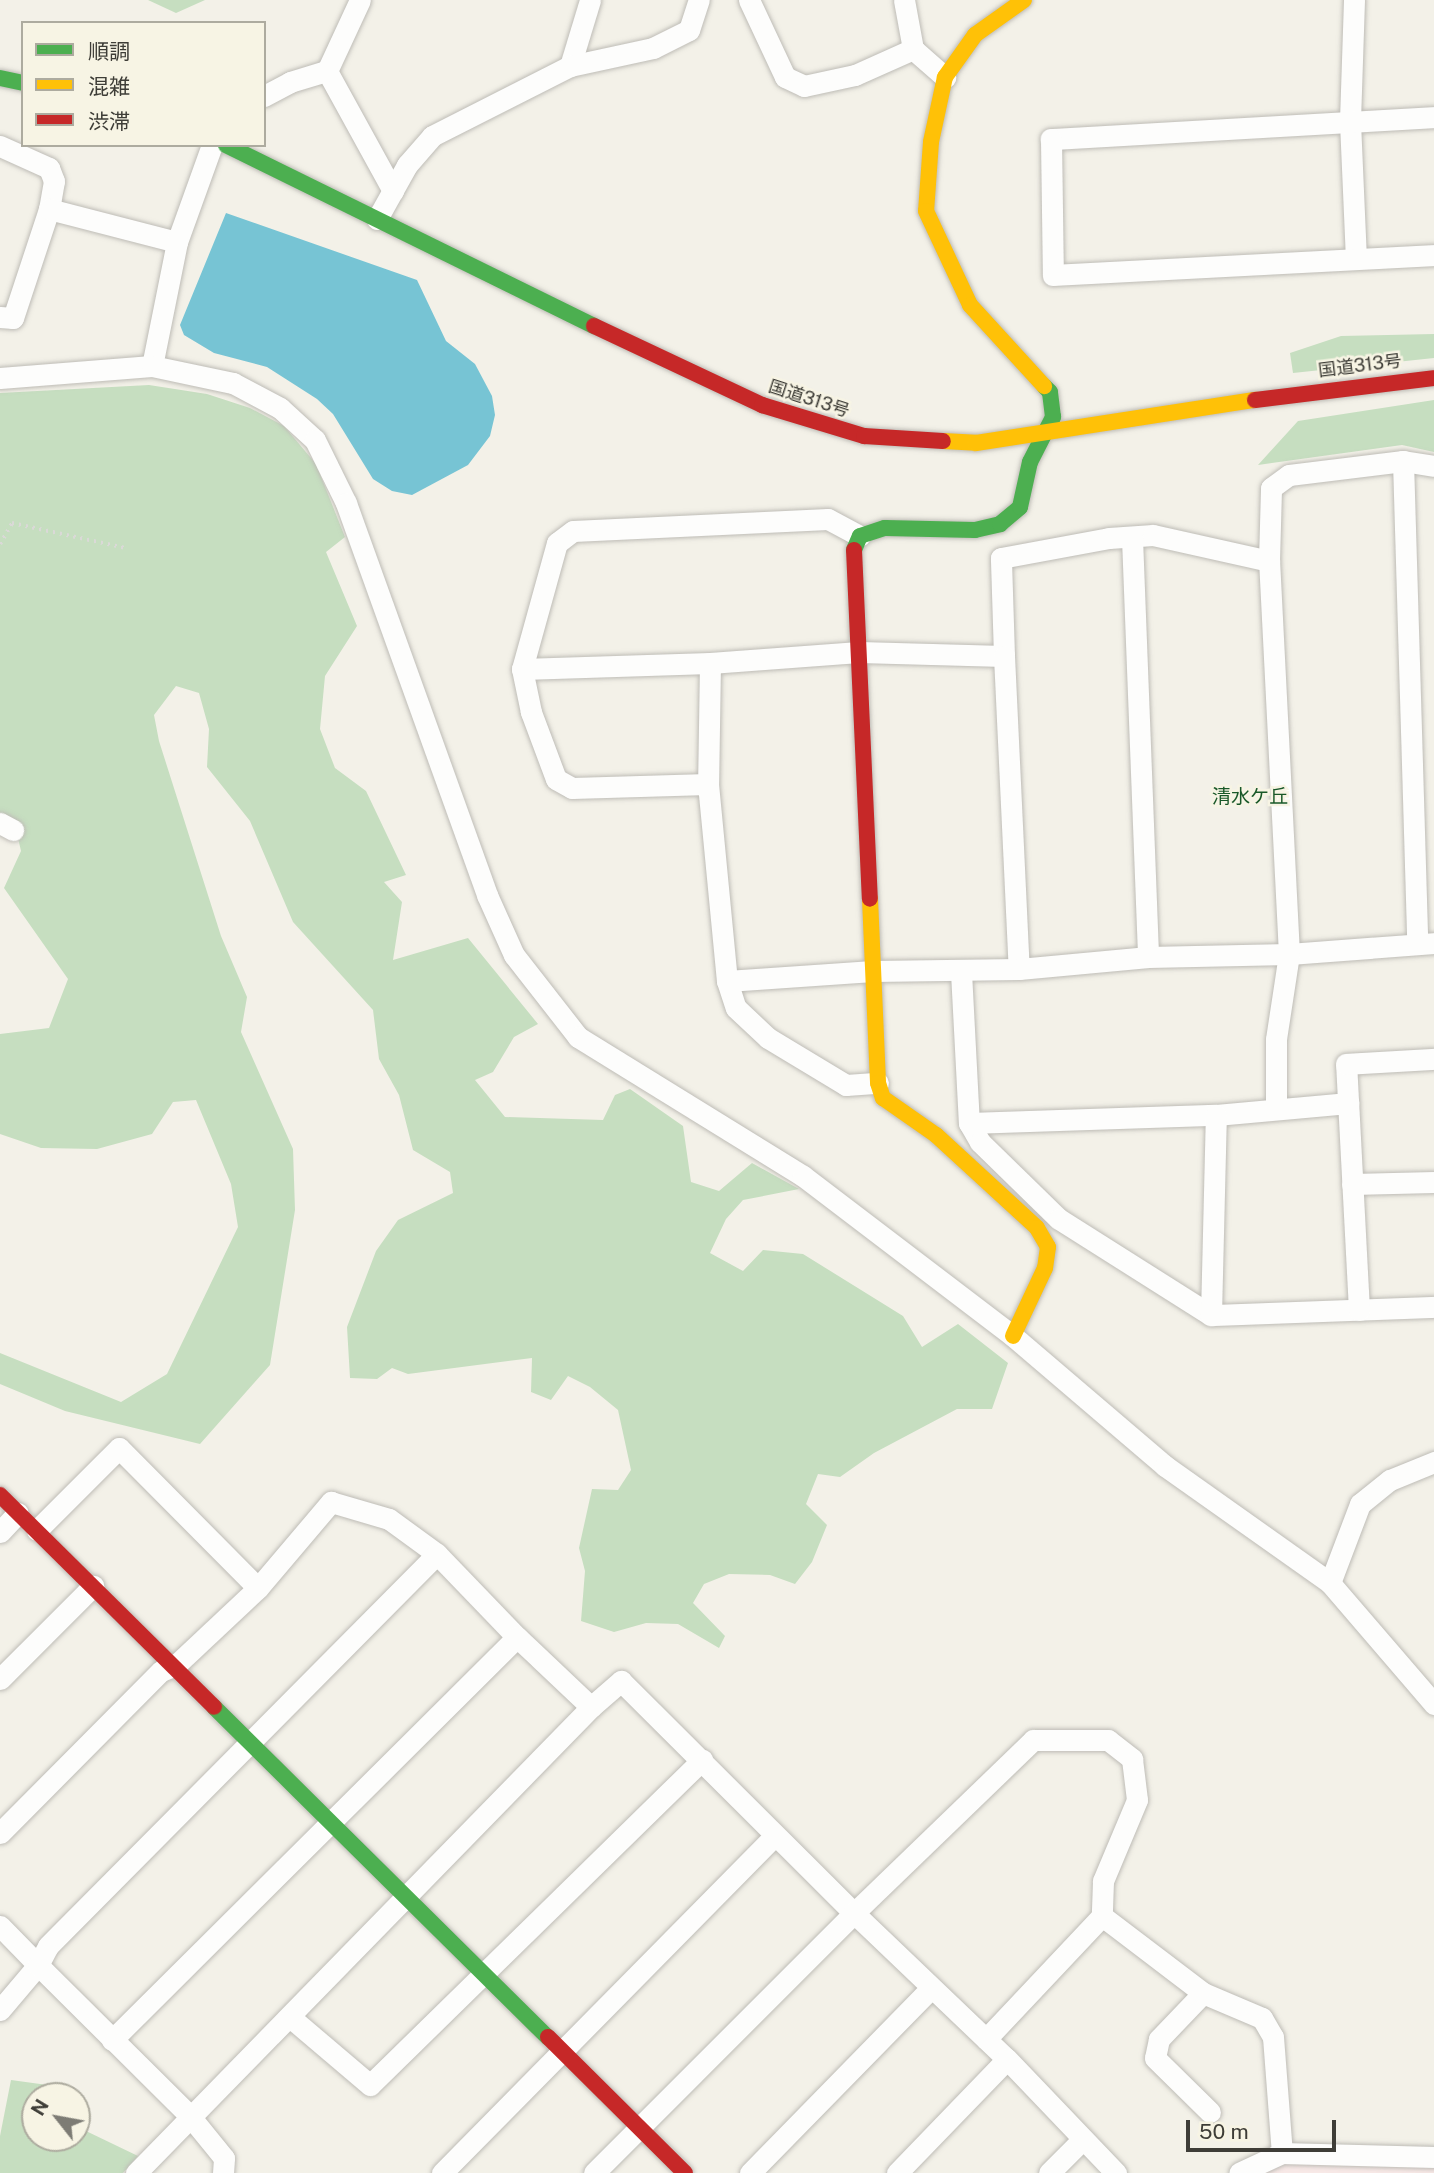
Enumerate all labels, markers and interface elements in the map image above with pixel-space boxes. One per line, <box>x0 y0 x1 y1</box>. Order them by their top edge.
legend <box>21 21 266 147</box>
text: 順調 <box>88 39 130 64</box>
text: 混雑 <box>88 74 130 99</box>
text: 渋滞 <box>88 109 130 134</box>
street label: 国道313号 <box>1317 350 1403 382</box>
street label: 国道313号 <box>766 376 852 422</box>
district label: 清水ケ丘 <box>1212 786 1288 808</box>
north arrow <box>21 2082 91 2152</box>
text: N <box>26 2095 53 2119</box>
scale bar <box>1189 2106 1340 2150</box>
text: 50 m <box>1199 2119 1249 2144</box>

